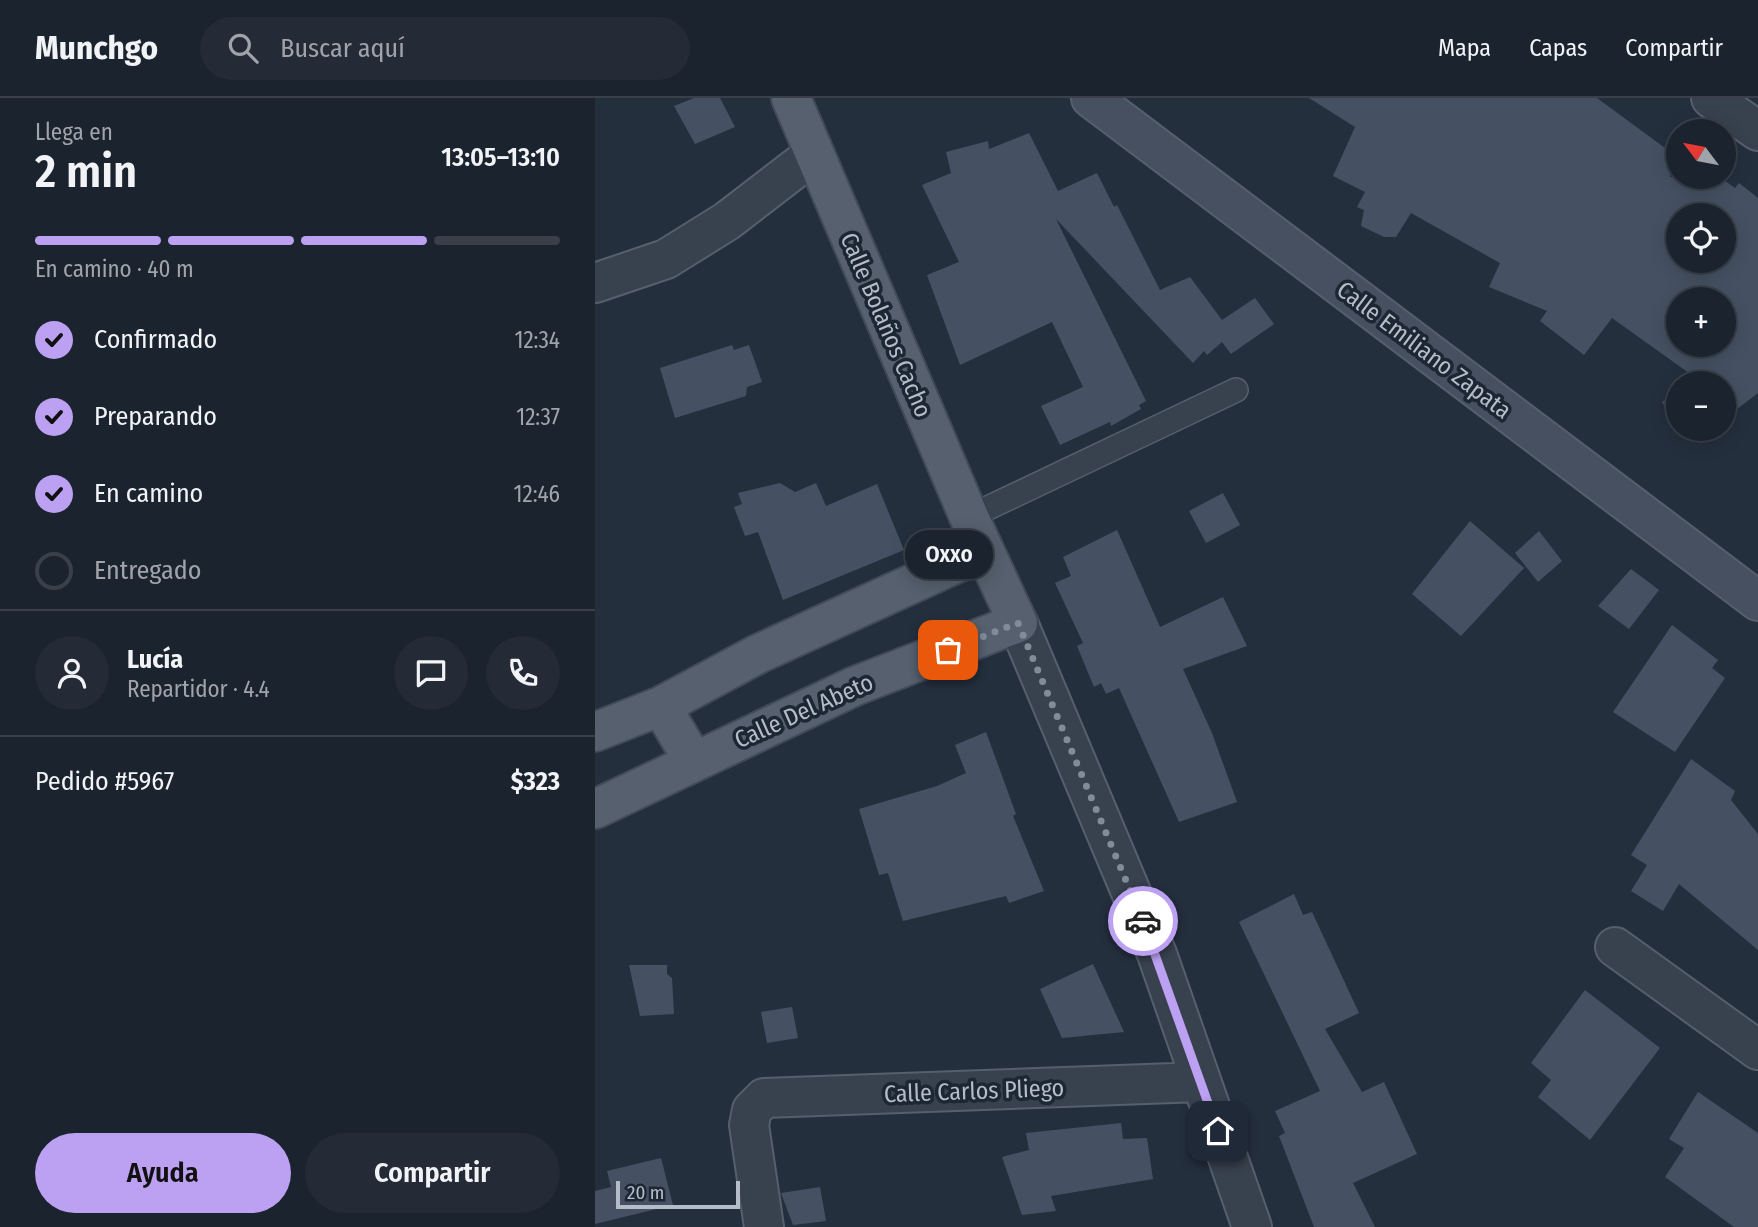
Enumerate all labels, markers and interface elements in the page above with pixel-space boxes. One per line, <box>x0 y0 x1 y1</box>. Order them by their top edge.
search box <box>200 17 690 80</box>
text: Munchgo <box>35 28 158 68</box>
icon: search <box>224 29 262 67</box>
text: Buscar aquí <box>280 33 405 64</box>
text: Mapa <box>1438 34 1491 62</box>
text: Capas <box>1529 34 1587 62</box>
text: Compartir <box>1625 34 1723 62</box>
text: Llega en <box>35 118 113 146</box>
north arrow <box>1666 119 1736 189</box>
map controls <box>1666 119 1736 441</box>
text: 13:05–13:10 <box>441 142 560 173</box>
text: 2 min <box>35 144 137 199</box>
button: locate <box>1666 203 1736 273</box>
street label: Calle Bolaños Cacho <box>834 229 938 421</box>
text: En camino · 40 m <box>35 255 194 283</box>
street label: Calle Emiliano Zapata <box>1331 275 1517 425</box>
button: + <box>1666 287 1736 357</box>
icon: check <box>35 321 73 359</box>
text: Confirmado <box>94 324 217 355</box>
text: 12:34 <box>514 326 560 354</box>
button: − <box>1666 371 1736 441</box>
icon: check <box>35 398 73 436</box>
text: Preparando <box>94 401 217 432</box>
text: 12:37 <box>516 403 560 431</box>
icon: check <box>35 475 73 513</box>
text: En camino <box>94 478 203 509</box>
text: 12:46 <box>514 480 560 508</box>
callout: Oxxo <box>904 531 992 580</box>
text: Oxxo <box>925 540 973 568</box>
text: Entregado <box>94 555 201 586</box>
pin <box>918 620 978 680</box>
icon: bag <box>929 631 967 669</box>
button: person <box>35 636 109 710</box>
button: chat <box>394 636 468 710</box>
button: phone <box>486 636 560 710</box>
text: Lucía <box>127 644 183 675</box>
street label: Calle Del Abeto <box>730 668 878 754</box>
text: Repartidor · 4.4 <box>127 675 270 703</box>
text: Pedido #5967 <box>35 766 174 797</box>
text: $323 <box>511 766 560 797</box>
courier <box>1108 886 1178 956</box>
icon: car <box>1124 902 1162 940</box>
street label: Calle Carlos Pliego <box>883 1074 1065 1108</box>
pin <box>1188 1101 1248 1161</box>
icon: home <box>1199 1112 1237 1150</box>
button: Ayuda <box>35 1133 291 1213</box>
button: Compartir <box>305 1133 560 1213</box>
scale bar <box>616 1178 740 1210</box>
text: 20 m <box>627 1181 664 1204</box>

